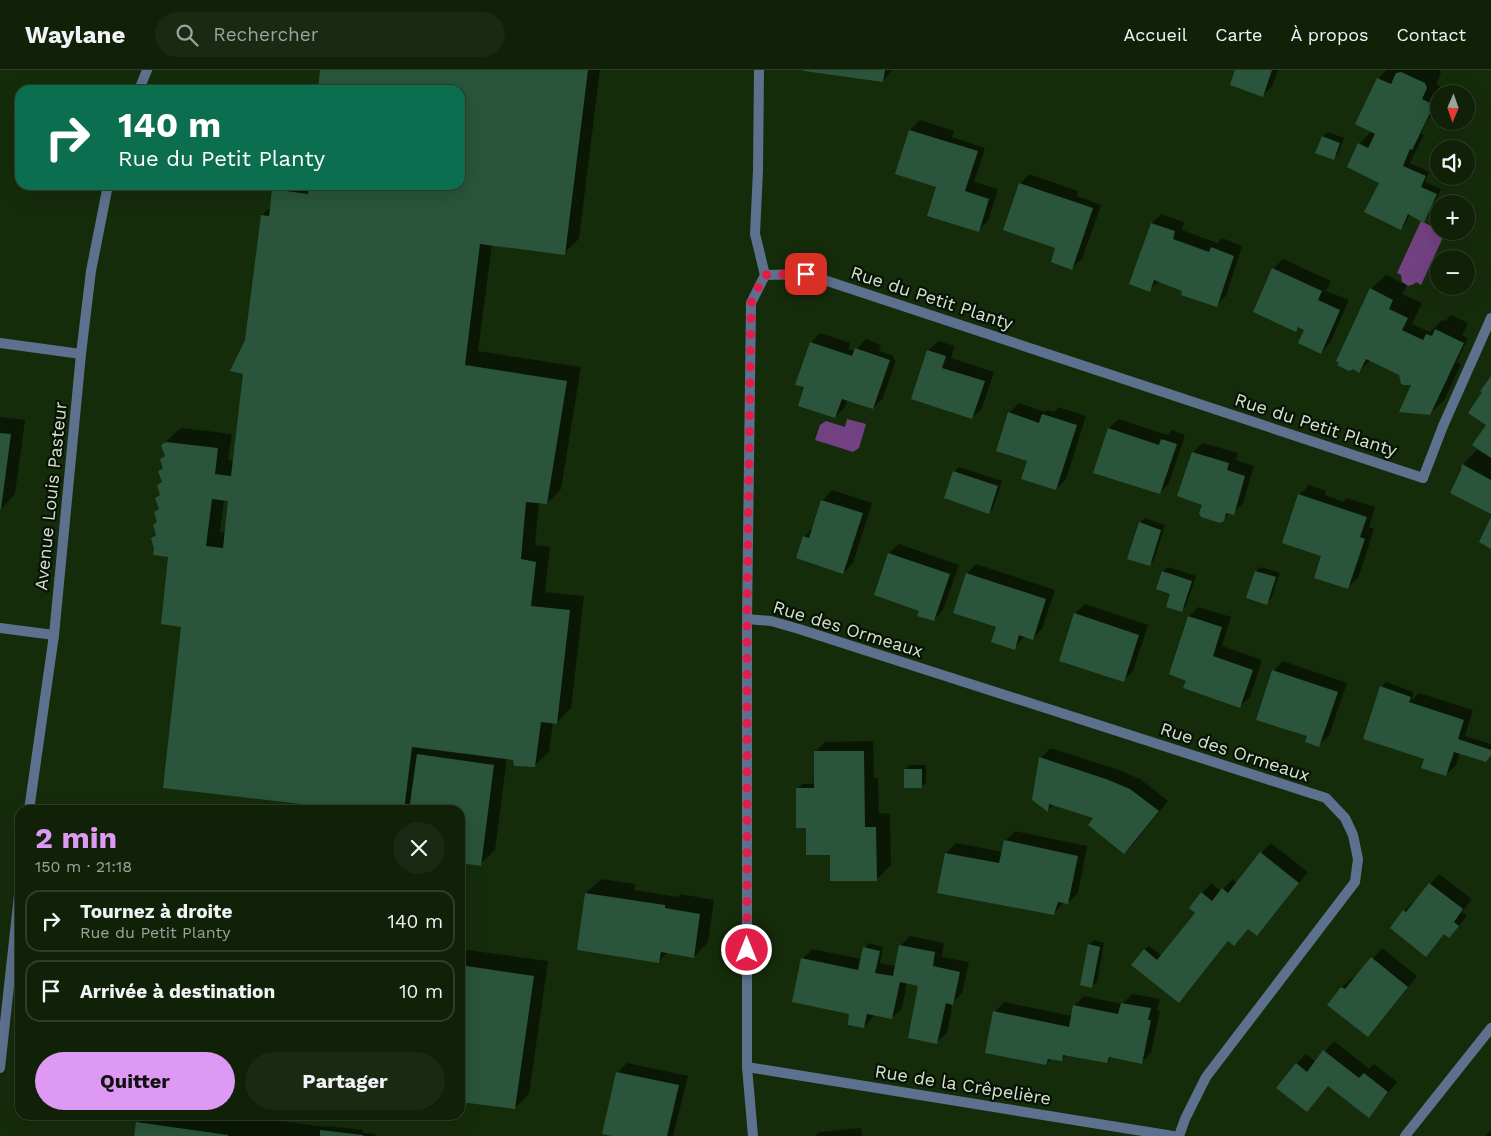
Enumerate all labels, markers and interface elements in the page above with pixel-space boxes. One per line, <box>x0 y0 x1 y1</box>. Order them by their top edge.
search box <box>155 12 505 57</box>
text: Waylane <box>25 21 125 49</box>
icon: search <box>173 21 201 49</box>
text: Rechercher <box>213 23 319 46</box>
text: Accueil <box>1124 24 1187 45</box>
text: Carte <box>1215 24 1262 45</box>
text: À propos <box>1290 24 1368 45</box>
text: Contact <box>1396 24 1466 45</box>
north arrow <box>1430 85 1475 130</box>
map controls <box>1430 85 1475 295</box>
text: 140 m <box>118 104 221 146</box>
icon: right <box>35 105 100 170</box>
button: sound <box>1430 140 1475 185</box>
text: Rue du Petit Planty <box>118 146 325 171</box>
button: + <box>1430 195 1475 240</box>
button: − <box>1430 250 1475 295</box>
pin <box>785 253 827 295</box>
icon: arrive <box>792 260 820 288</box>
street label: Rue du Petit Planty <box>848 261 1017 334</box>
street label: Rue du Petit Planty <box>1232 388 1401 461</box>
street label: Avenue Louis Pasteur <box>30 401 71 591</box>
street label: Rue des Ormeaux <box>771 596 926 661</box>
street label: Rue des Ormeaux <box>1158 717 1313 786</box>
text: 2 min <box>35 820 117 855</box>
button: close <box>393 822 445 874</box>
text: 150 m · 21:18 <box>35 857 132 876</box>
text: Tournez à droite <box>80 900 232 923</box>
icon: right <box>37 907 65 935</box>
text: 140 m <box>388 910 443 933</box>
text: Rue du Petit Planty <box>80 923 231 942</box>
position arrow <box>720 923 772 975</box>
icon: arrive <box>37 977 65 1005</box>
text: Arrivée à destination <box>80 980 275 1003</box>
text: 10 m <box>399 980 443 1003</box>
button: Quitter <box>35 1052 235 1110</box>
button: Partager <box>245 1052 445 1110</box>
street label: Rue de la Crêpelière <box>873 1060 1053 1109</box>

